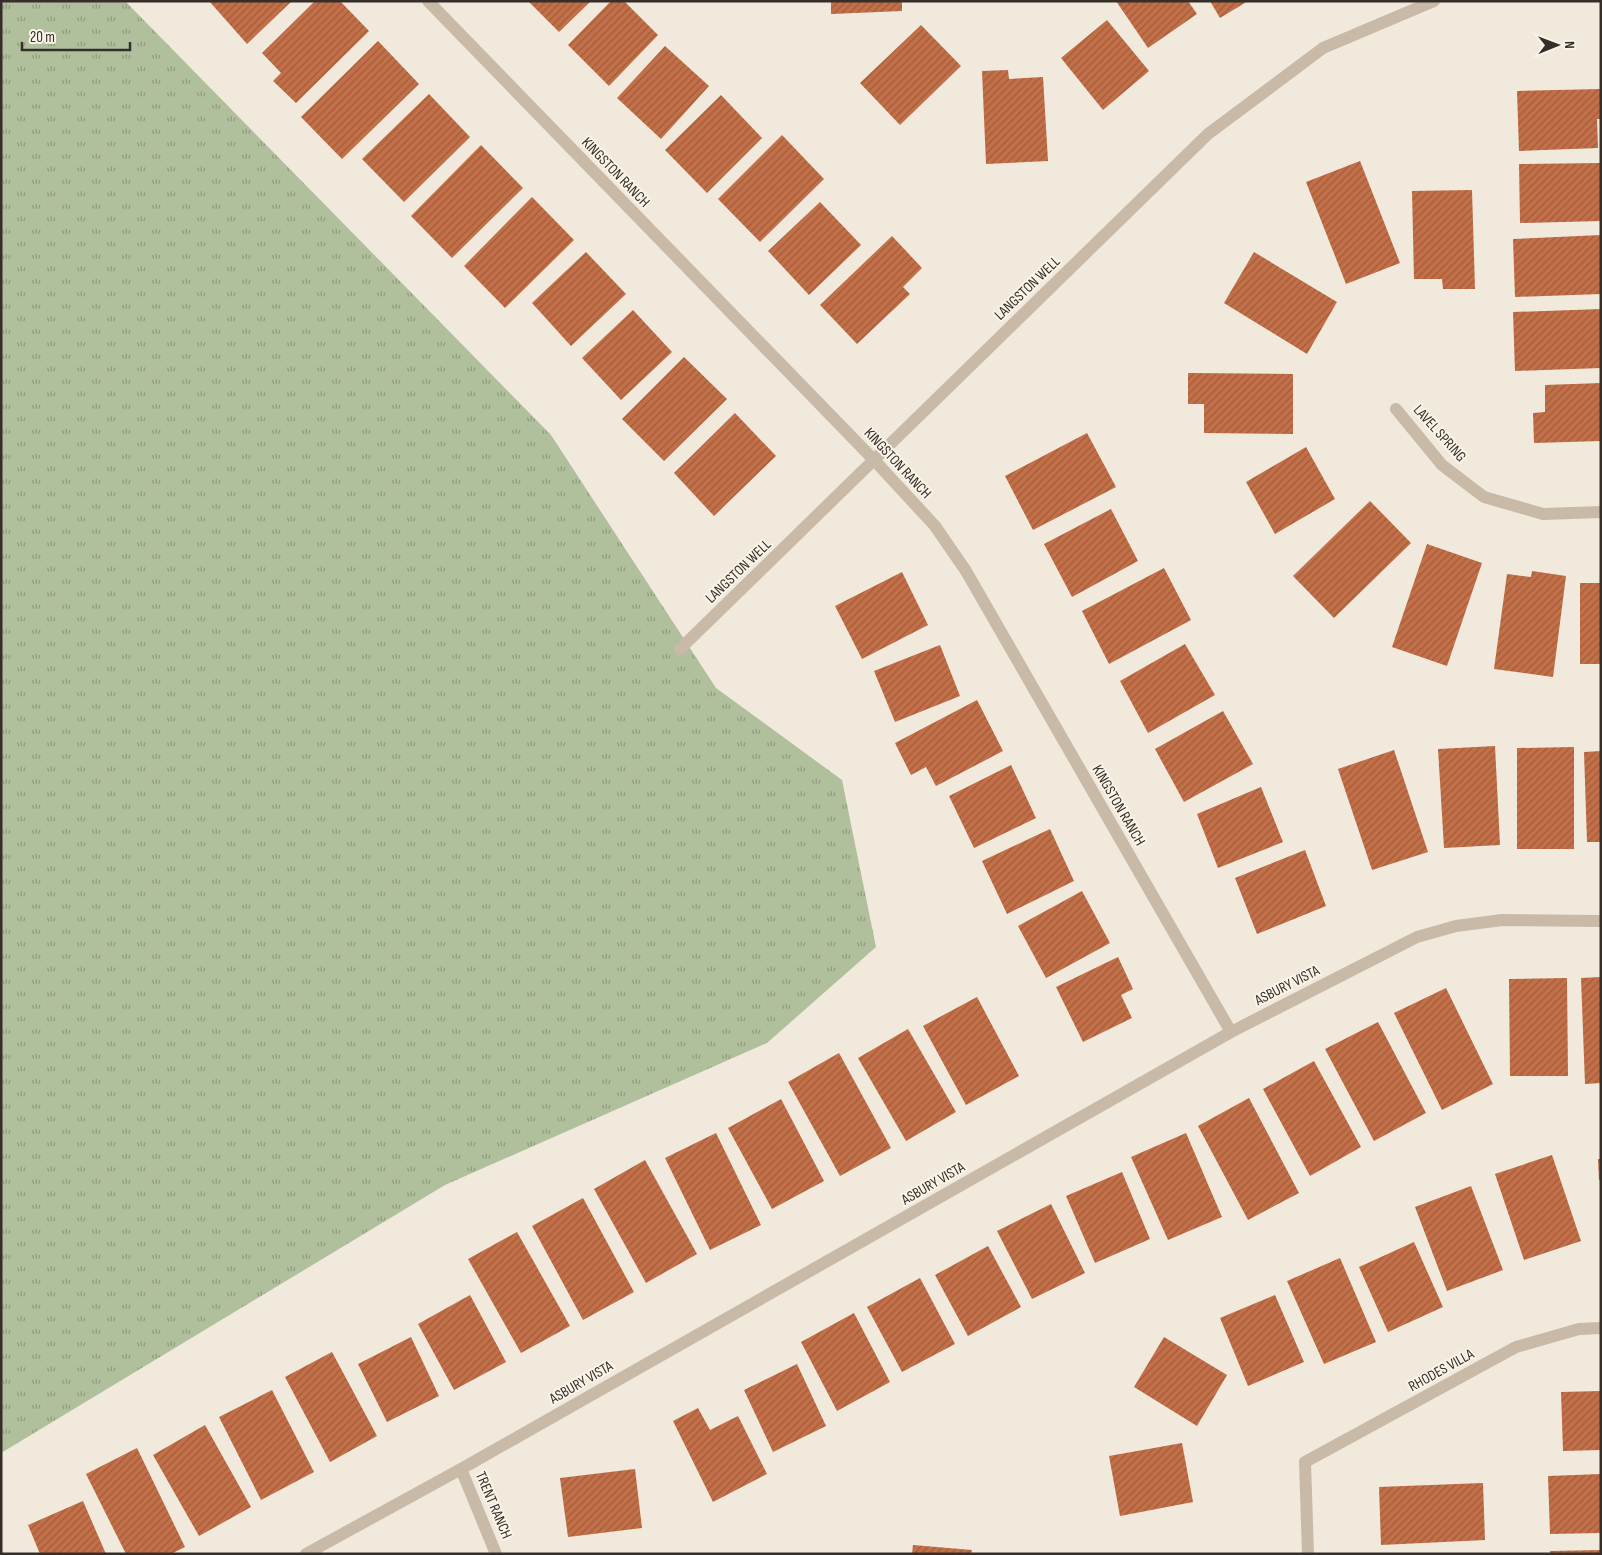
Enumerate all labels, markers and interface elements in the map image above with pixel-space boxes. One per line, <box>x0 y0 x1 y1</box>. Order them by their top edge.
scale bar <box>22 20 130 52</box>
north arrow <box>1532 20 1582 70</box>
text: 20 m <box>30 28 55 47</box>
text: N <box>1561 41 1578 49</box>
street label: KINGSTON RANCH <box>577 133 654 211</box>
street label: LANGSTON WELL <box>991 252 1064 324</box>
street label: LAVEL SPRING <box>1409 401 1470 466</box>
street label: KINGSTON RANCH <box>860 424 935 503</box>
street label: LANGSTON WELL <box>702 535 775 607</box>
street label: KINGSTON RANCH <box>1088 761 1149 849</box>
street label: ASBURY VISTA <box>1251 961 1323 1010</box>
street label: ASBURY VISTA <box>897 1157 969 1210</box>
street label: RHODES VILLA <box>1405 1344 1478 1396</box>
street label: ASBURY VISTA <box>545 1356 617 1409</box>
street label: TRENT RANCH <box>471 1469 516 1542</box>

